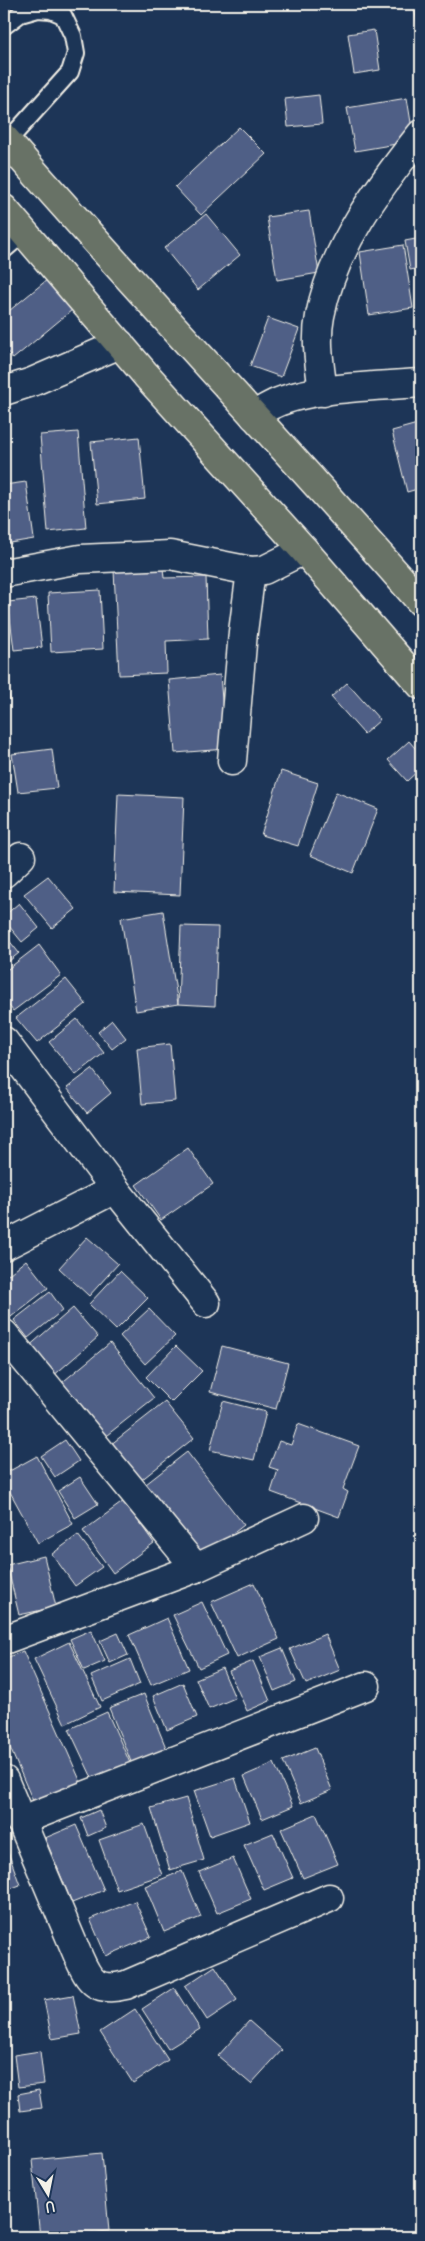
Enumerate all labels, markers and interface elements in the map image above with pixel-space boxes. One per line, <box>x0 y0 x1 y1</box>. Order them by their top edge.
north arrow <box>22 2168 72 2218</box>
text: U <box>44 2197 57 2216</box>

